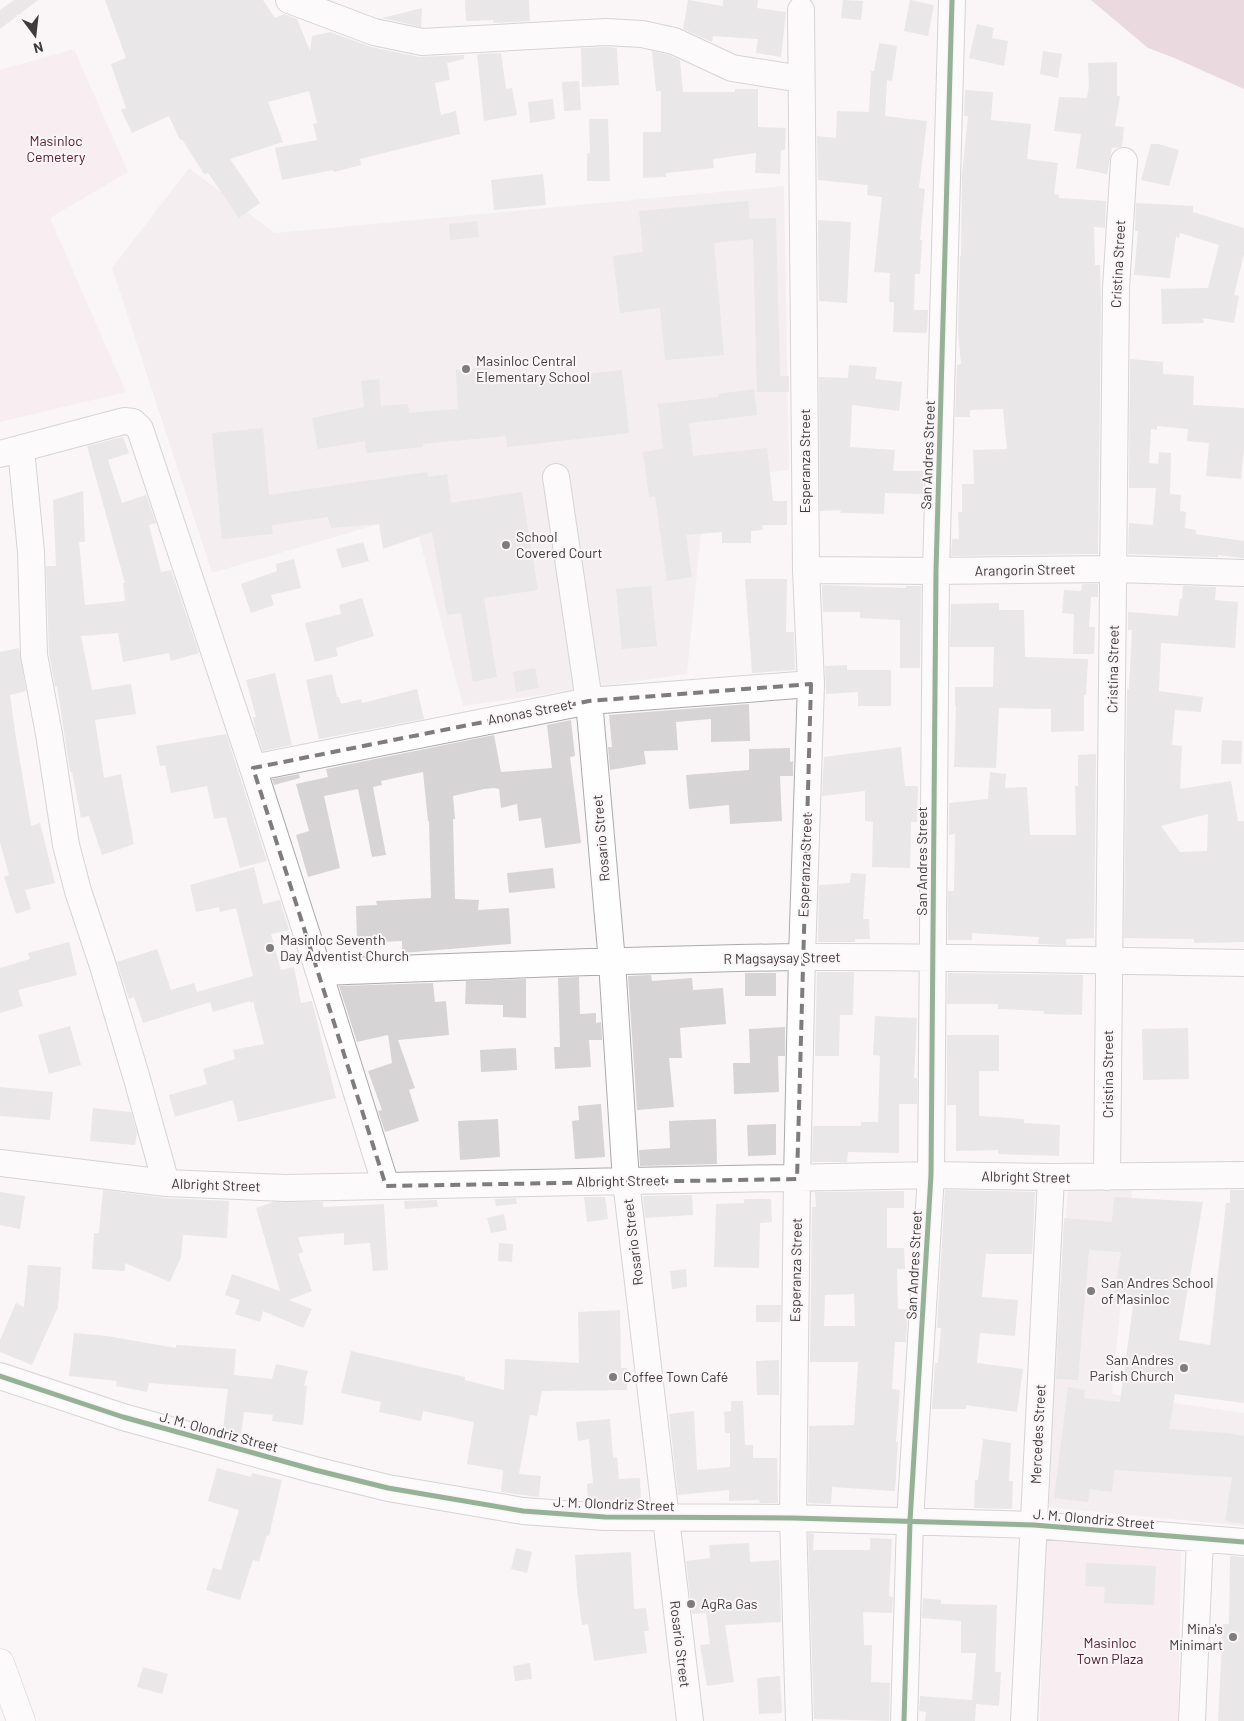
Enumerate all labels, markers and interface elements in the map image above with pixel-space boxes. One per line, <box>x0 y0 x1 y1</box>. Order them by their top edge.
north arrow <box>10 10 60 60</box>
text: N <box>32 39 45 57</box>
park label: Masinloc Cemetery <box>26 132 86 165</box>
street label: Cristina Street <box>1107 219 1128 308</box>
place label: Masinloc Central Elementary School <box>476 352 590 385</box>
marker: Masinloc Central Elementary School <box>460 363 472 375</box>
street label: San Andres Street <box>917 400 938 510</box>
street label: Esperanza Street <box>796 409 813 513</box>
place label: School Covered Court <box>516 528 603 561</box>
marker: School Covered Court <box>500 539 512 551</box>
street label: Arangorin Street <box>975 560 1075 579</box>
street label: Cristina Street <box>1103 625 1122 713</box>
street label: Anonas Street <box>486 695 574 728</box>
street label: Rosario Street <box>588 794 613 882</box>
street label: San Andres Street <box>913 806 930 916</box>
street label: Esperanza Street <box>794 812 815 917</box>
place label: Masinloc Seventh Day Adventist Church <box>280 931 409 964</box>
marker: Masinloc Seventh Day Adventist Church <box>264 942 276 954</box>
street label: R Magsaysay Street <box>723 948 841 967</box>
street label: Cristina Street <box>1099 1030 1116 1118</box>
street label: Albright Street <box>981 1167 1071 1186</box>
street label: Albright Street <box>576 1171 666 1190</box>
street label: Albright Street <box>171 1174 261 1195</box>
street label: Rosario Street <box>619 1198 646 1286</box>
street label: San Andres Street <box>902 1210 925 1320</box>
street label: Esperanza Street <box>786 1218 805 1322</box>
place label: San Andres School of Masinloc <box>1101 1274 1214 1307</box>
marker: San Andres School of Masinloc <box>1085 1285 1097 1297</box>
place label: San Andres Parish Church <box>1089 1351 1174 1384</box>
marker: San Andres Parish Church <box>1178 1362 1190 1374</box>
place label: Coffee Town Café <box>623 1368 728 1385</box>
marker: Coffee Town Café <box>607 1371 619 1383</box>
street label: Mercedes Street <box>1026 1384 1049 1484</box>
street label: J. M. Olondriz Street <box>158 1408 280 1455</box>
street label: J. M. Olondriz Street <box>553 1493 675 1514</box>
street label: J. M. Olondriz Street <box>1033 1505 1155 1532</box>
place label: AgRa Gas <box>701 1595 758 1612</box>
marker: AgRa Gas <box>685 1598 697 1610</box>
street label: Rosario Street <box>667 1600 694 1688</box>
place label: Mina's Minimart <box>1169 1620 1223 1653</box>
marker: Mina's Minimart <box>1227 1631 1239 1643</box>
park label: Masinloc Town Plaza <box>1077 1634 1143 1667</box>

